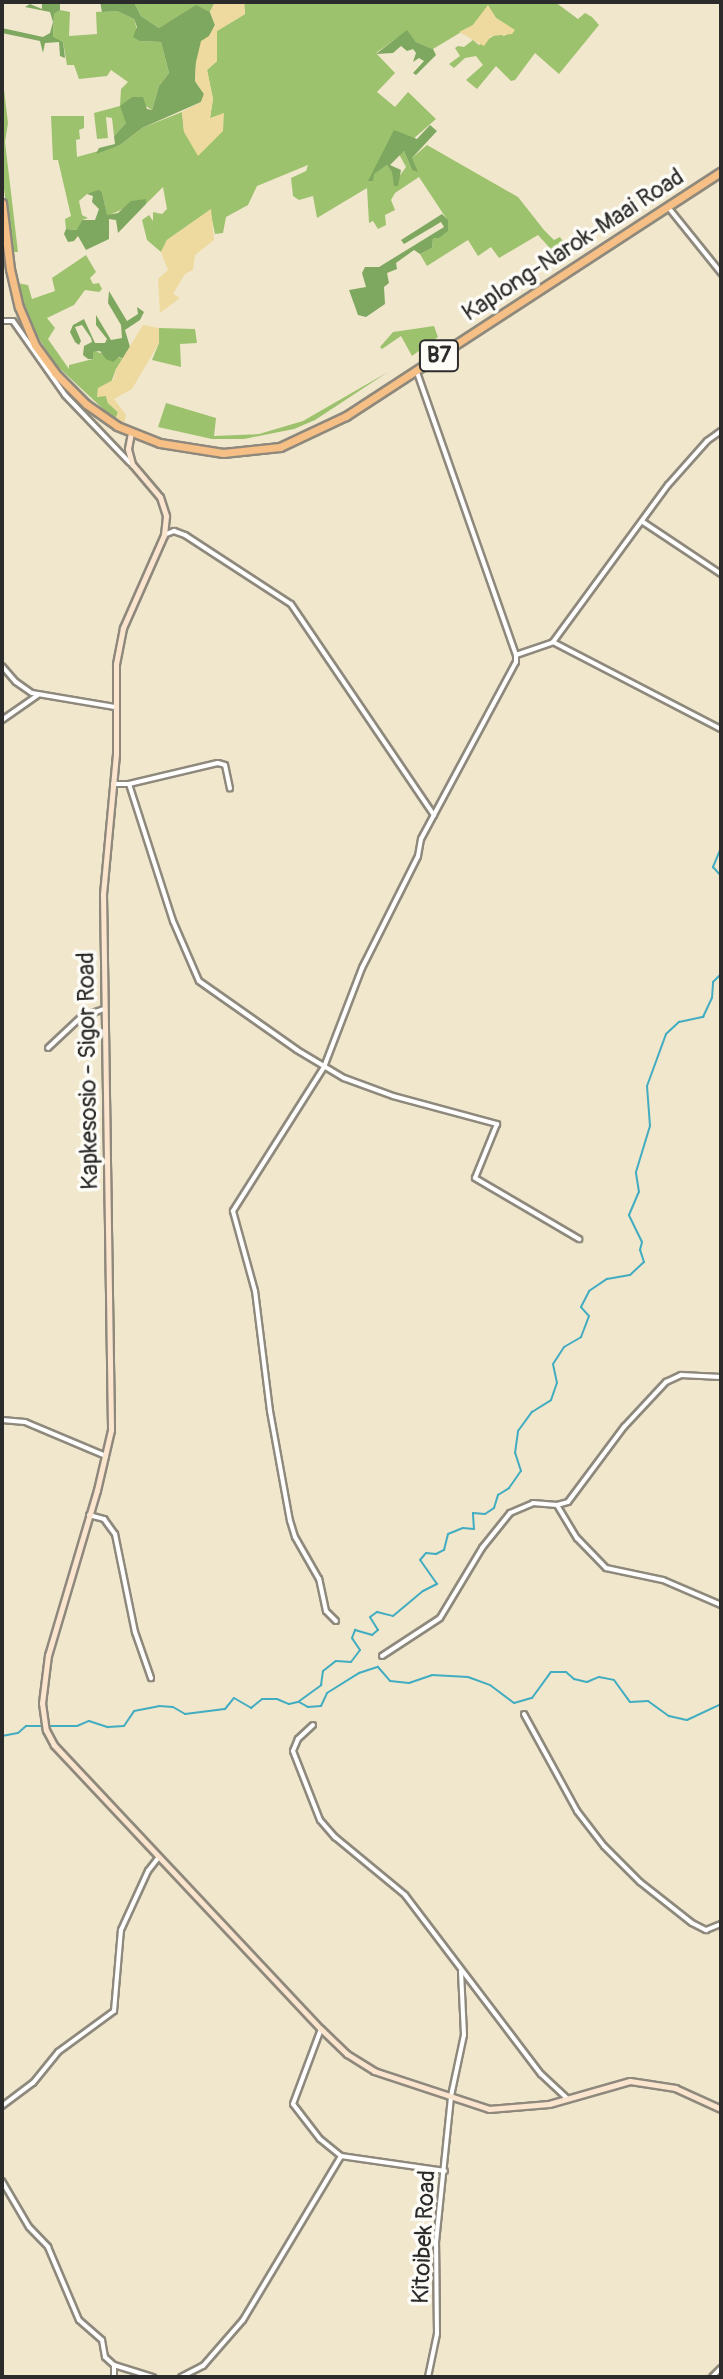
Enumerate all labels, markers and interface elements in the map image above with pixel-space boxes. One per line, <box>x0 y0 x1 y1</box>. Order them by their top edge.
street label: Kaplong-Narok-Maai Road <box>457 163 689 327</box>
road number: B7 <box>417 338 461 374</box>
street label: Kapkesosio - Sigor Road <box>72 952 104 1190</box>
street label: Kitoibek Road <box>406 2169 442 2305</box>

